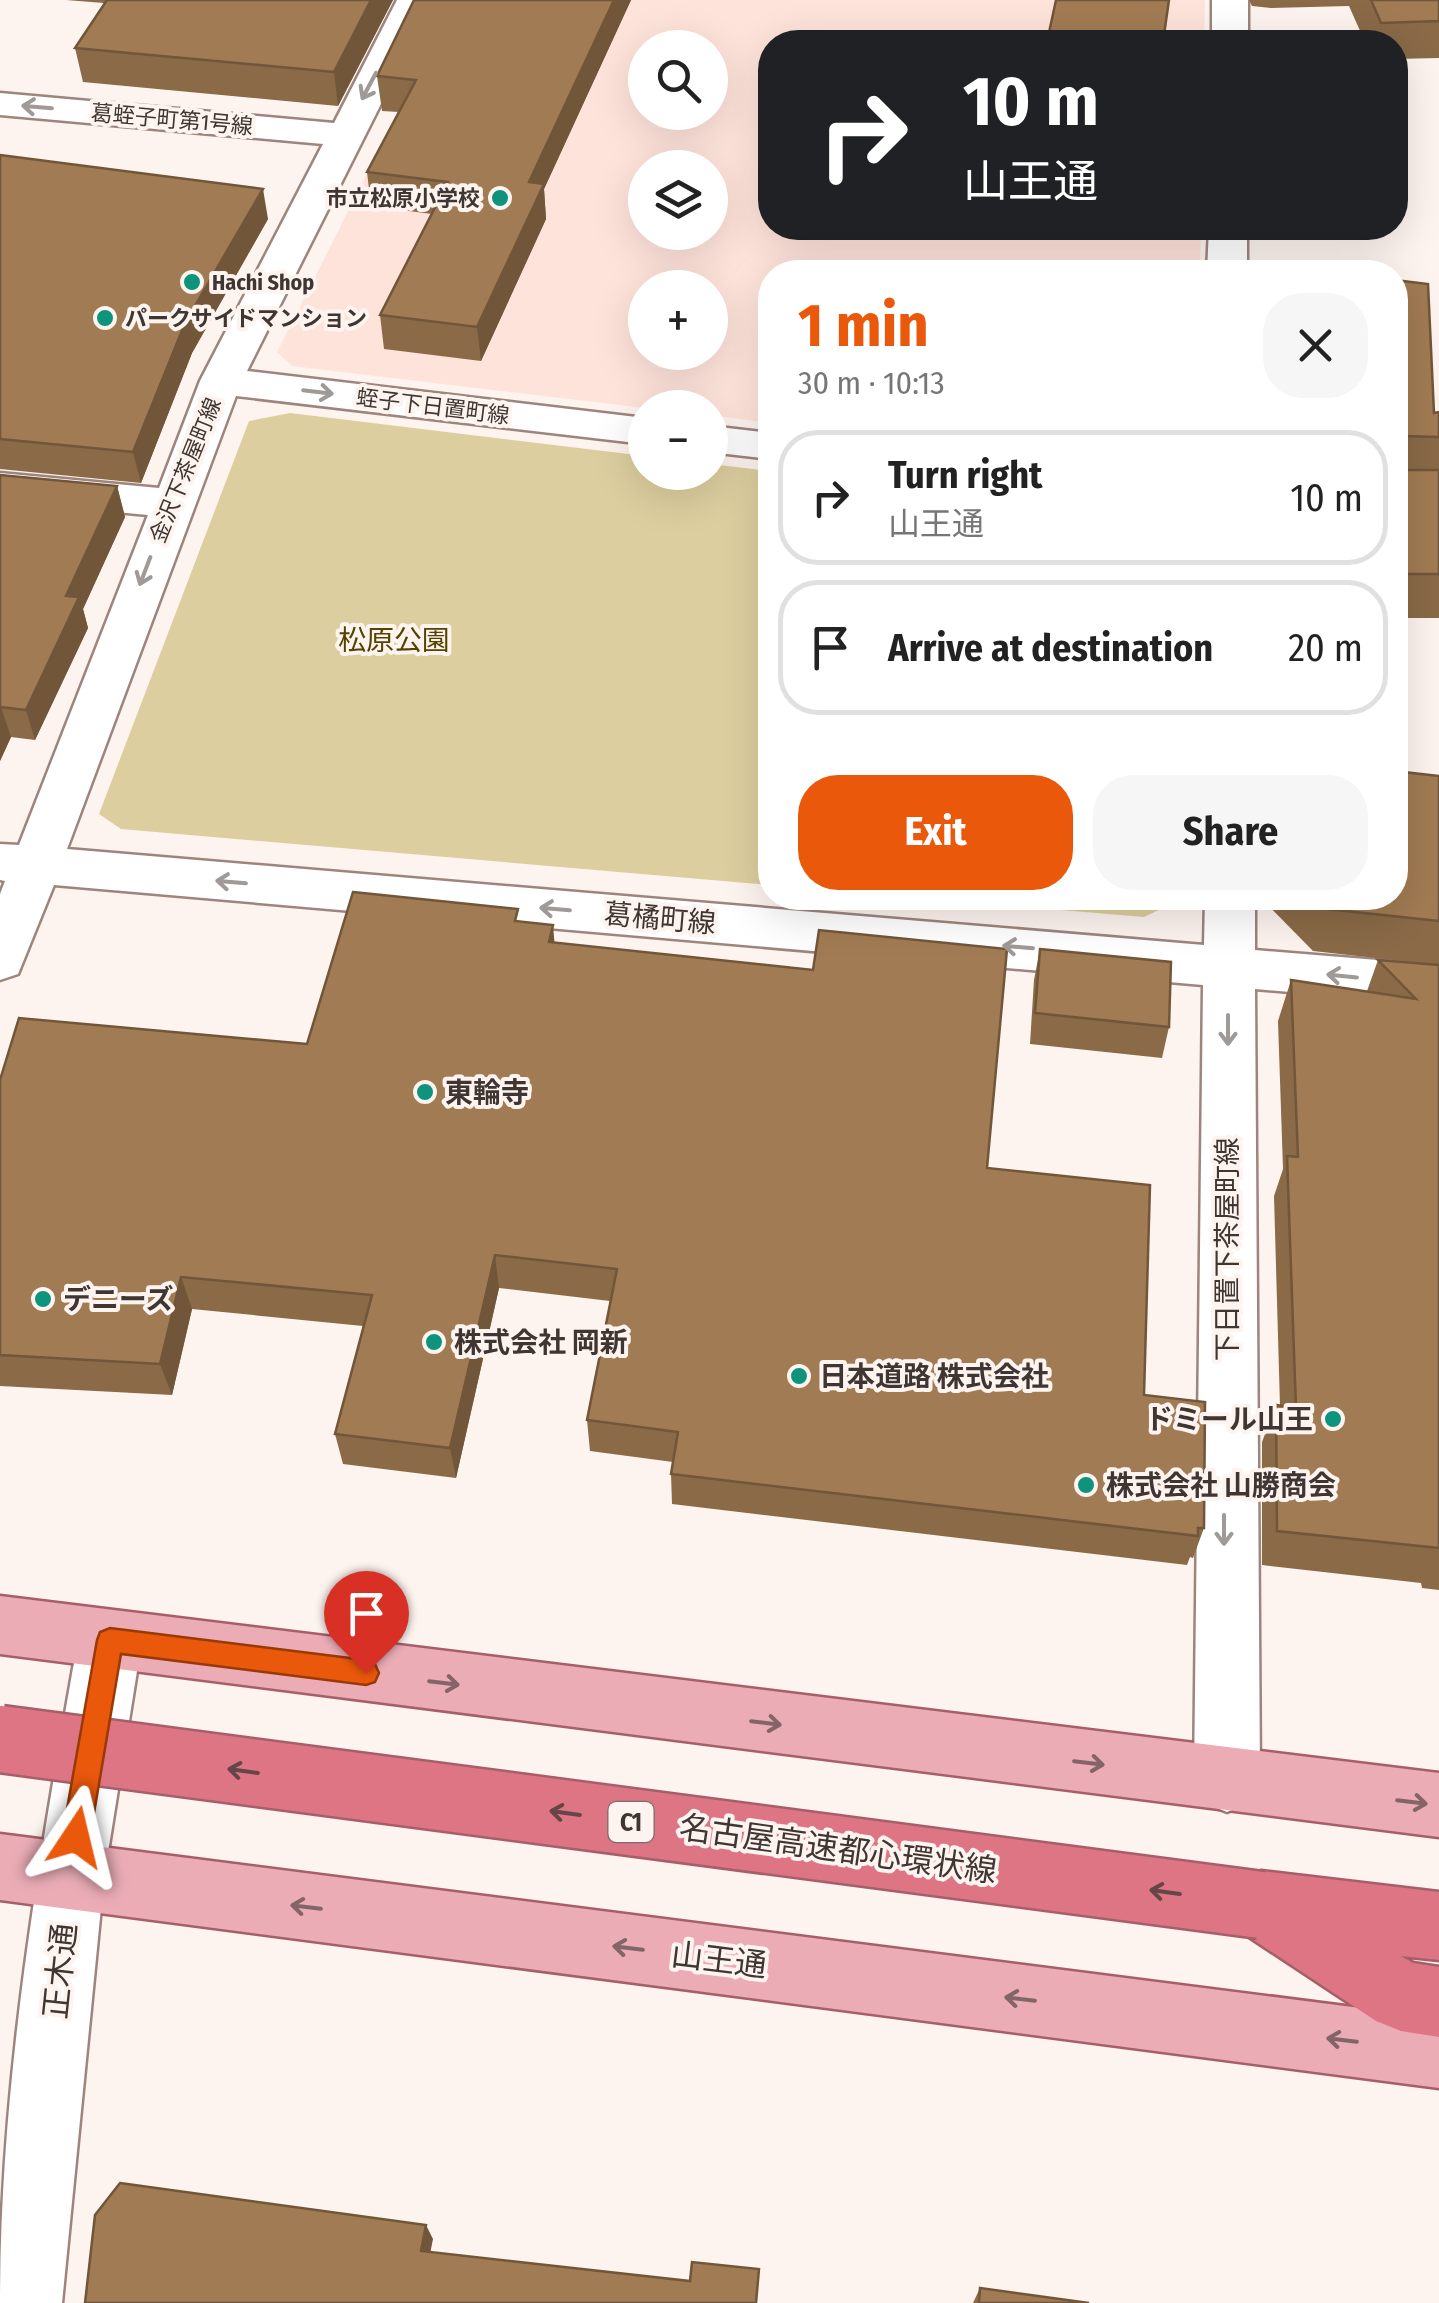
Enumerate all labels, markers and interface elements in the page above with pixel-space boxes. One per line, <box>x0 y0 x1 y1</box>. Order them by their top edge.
map controls <box>628 30 728 490</box>
button: search <box>628 30 728 130</box>
text: 10 m <box>963 60 1099 144</box>
icon: right <box>798 70 928 200</box>
one-way arrow <box>359 71 378 101</box>
one-way arrow <box>22 98 54 117</box>
street label: 葛蛭子町第1号線 <box>90 99 254 140</box>
button: layers <box>628 150 728 250</box>
text: 山王通 <box>963 155 1098 209</box>
place label: 市立松原小学校 <box>326 185 480 212</box>
marker: 市立松原小学校 <box>489 187 511 209</box>
place label: Hachi Shop <box>212 269 314 296</box>
button: + <box>628 270 728 370</box>
marker: Hachi Shop <box>181 271 203 293</box>
text: 1 min <box>798 290 929 362</box>
button: close <box>1263 293 1368 398</box>
place label: パークサイドマンション <box>125 305 367 332</box>
marker: パークサイドマンション <box>94 307 116 329</box>
text: 30 m · 10:13 <box>798 364 945 402</box>
one-way arrow <box>301 383 334 402</box>
street label: 蛭子下日置町線 <box>355 384 511 429</box>
button: − <box>628 390 728 490</box>
street label: 金沢下茶屋町線 <box>144 394 227 547</box>
text: Turn right <box>888 452 1042 498</box>
icon: right <box>803 470 858 525</box>
text: 10 m <box>1290 475 1363 521</box>
text: 山王通 <box>888 505 984 543</box>
one-way arrow <box>135 556 153 586</box>
icon: arrive <box>803 620 858 675</box>
park label: 松原公園 <box>338 624 450 657</box>
text: Arrive at destination <box>888 625 1213 671</box>
text: 20 m <box>1288 625 1363 671</box>
button: Exit <box>798 775 1073 890</box>
button: Share <box>1093 775 1368 890</box>
one-way arrow <box>215 873 247 892</box>
street label: 葛橘町線 <box>603 897 717 940</box>
one-way arrow <box>539 900 571 919</box>
one-way arrow <box>1003 938 1035 957</box>
one-way arrow <box>1326 966 1359 985</box>
one-way arrow <box>1219 1013 1238 1045</box>
place label: 東輪寺 <box>445 1076 529 1109</box>
marker: 東輪寺 <box>414 1081 436 1103</box>
street label: 下日置下茶屋町線 <box>1211 1137 1244 1361</box>
place label: デニーズ <box>63 1283 174 1316</box>
marker: デニーズ <box>32 1288 54 1310</box>
place label: 株式会社 岡新 <box>454 1326 628 1359</box>
marker: 株式会社 岡新 <box>423 1331 445 1353</box>
place label: 日本道路 株式会社 <box>819 1360 1049 1393</box>
marker: 日本道路 株式会社 <box>788 1365 810 1387</box>
place label: ドミール山王 <box>1145 1403 1313 1436</box>
marker: ドミール山王 <box>1322 1408 1344 1430</box>
place label: 株式会社 山勝商会 <box>1106 1469 1336 1502</box>
marker: 株式会社 山勝商会 <box>1075 1474 1097 1496</box>
one-way arrow <box>1215 1513 1234 1545</box>
pin <box>324 1571 409 1674</box>
icon: arrive <box>339 1586 394 1641</box>
one-way arrow <box>427 1674 459 1693</box>
one-way arrow <box>750 1714 782 1733</box>
one-way arrow <box>1072 1754 1104 1773</box>
one-way arrow <box>227 1761 259 1780</box>
position arrow <box>24 1785 128 1889</box>
one-way arrow <box>1395 1793 1427 1812</box>
road number: C1 <box>608 1802 654 1842</box>
one-way arrow <box>549 1804 581 1822</box>
street label: 名古屋高速都心環状線 <box>677 1808 999 1890</box>
one-way arrow <box>1149 1883 1181 1901</box>
one-way arrow <box>290 1897 322 1916</box>
street label: 正木通 <box>36 1921 84 2021</box>
street label: 山王通 <box>669 1935 769 1985</box>
one-way arrow <box>613 1939 645 1957</box>
one-way arrow <box>1004 1989 1037 2008</box>
one-way arrow <box>1327 2031 1359 2049</box>

